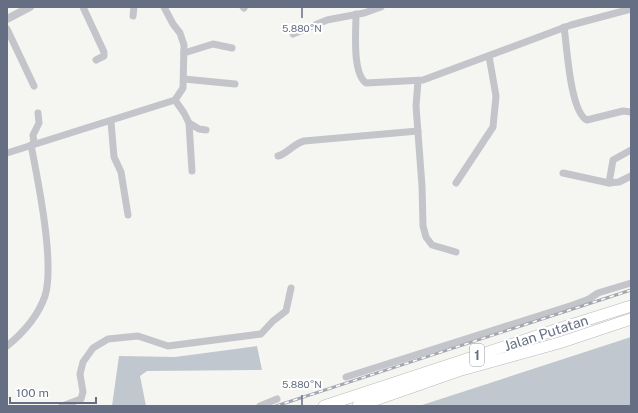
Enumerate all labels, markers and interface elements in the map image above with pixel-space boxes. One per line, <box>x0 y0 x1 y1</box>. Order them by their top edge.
text: 5.880°N <box>282 22 322 34</box>
street label: Jalan Putatan <box>502 312 590 354</box>
road number: 1 <box>470 344 484 366</box>
text: 5.880°N <box>282 378 322 390</box>
scale bar <box>10 379 96 405</box>
text: 100 m <box>16 386 49 400</box>

